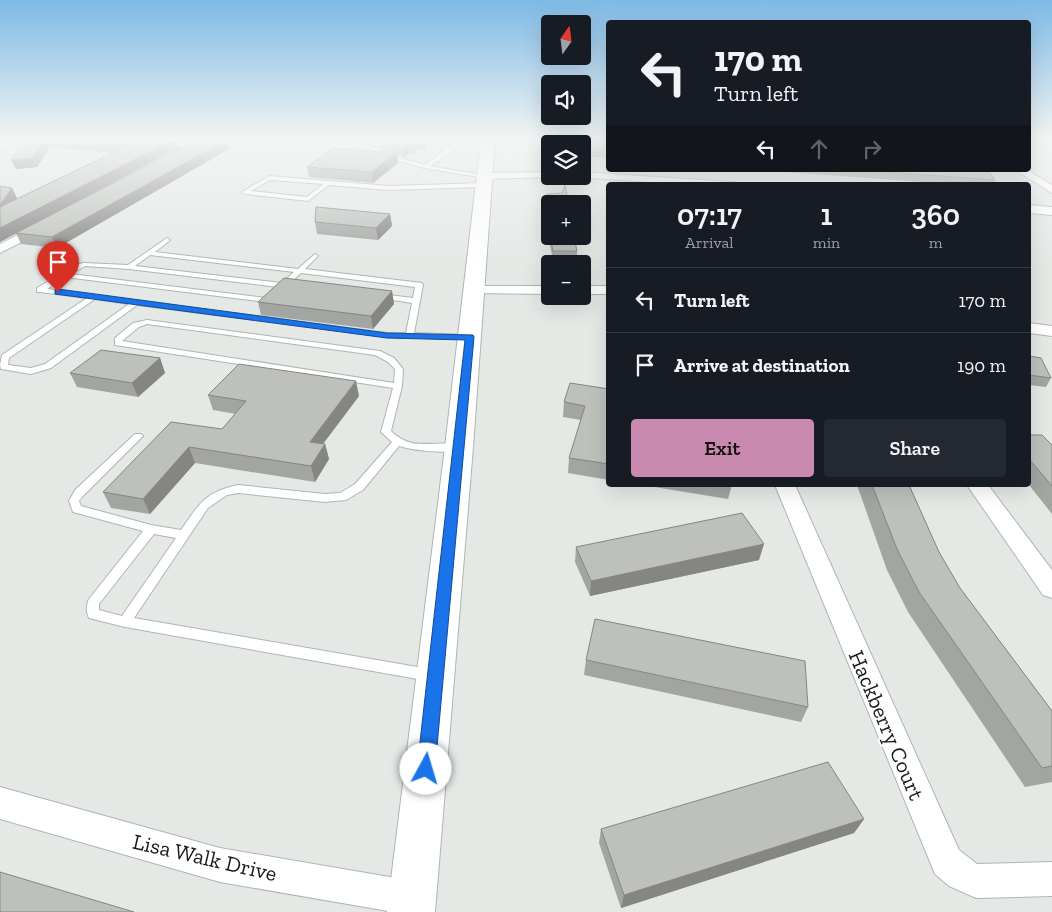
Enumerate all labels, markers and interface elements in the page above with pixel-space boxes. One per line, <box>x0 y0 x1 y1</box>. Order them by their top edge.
north arrow <box>541 15 591 65</box>
map controls <box>541 15 591 305</box>
text: 170 m <box>714 38 802 80</box>
icon: left <box>631 40 696 105</box>
button: sound <box>541 75 591 125</box>
text: Turn left <box>714 80 798 107</box>
button: layers <box>541 135 591 185</box>
icon: left <box>752 135 780 163</box>
icon: ahead <box>805 135 833 163</box>
icon: right <box>858 135 886 163</box>
button: + <box>541 195 591 245</box>
text: 07:17 <box>677 197 742 233</box>
text: 1 <box>821 197 833 233</box>
text: 360 <box>911 197 960 233</box>
text: Arrival <box>685 233 734 252</box>
text: min <box>813 233 840 252</box>
text: m <box>929 233 943 252</box>
pin <box>37 241 79 292</box>
icon: arrive <box>44 248 72 276</box>
button: − <box>541 255 591 305</box>
icon: left <box>631 286 659 314</box>
text: Turn left <box>674 289 749 312</box>
text: 170 m <box>958 289 1006 312</box>
icon: arrive <box>631 351 659 379</box>
text: Arrive at destination <box>674 354 850 377</box>
text: 190 m <box>957 354 1006 377</box>
button: Exit <box>631 419 814 477</box>
button: Share <box>824 419 1006 477</box>
street label: Hackberry Court <box>843 646 931 805</box>
position arrow <box>399 742 451 794</box>
street label: Lisa Walk Drive <box>130 828 280 887</box>

